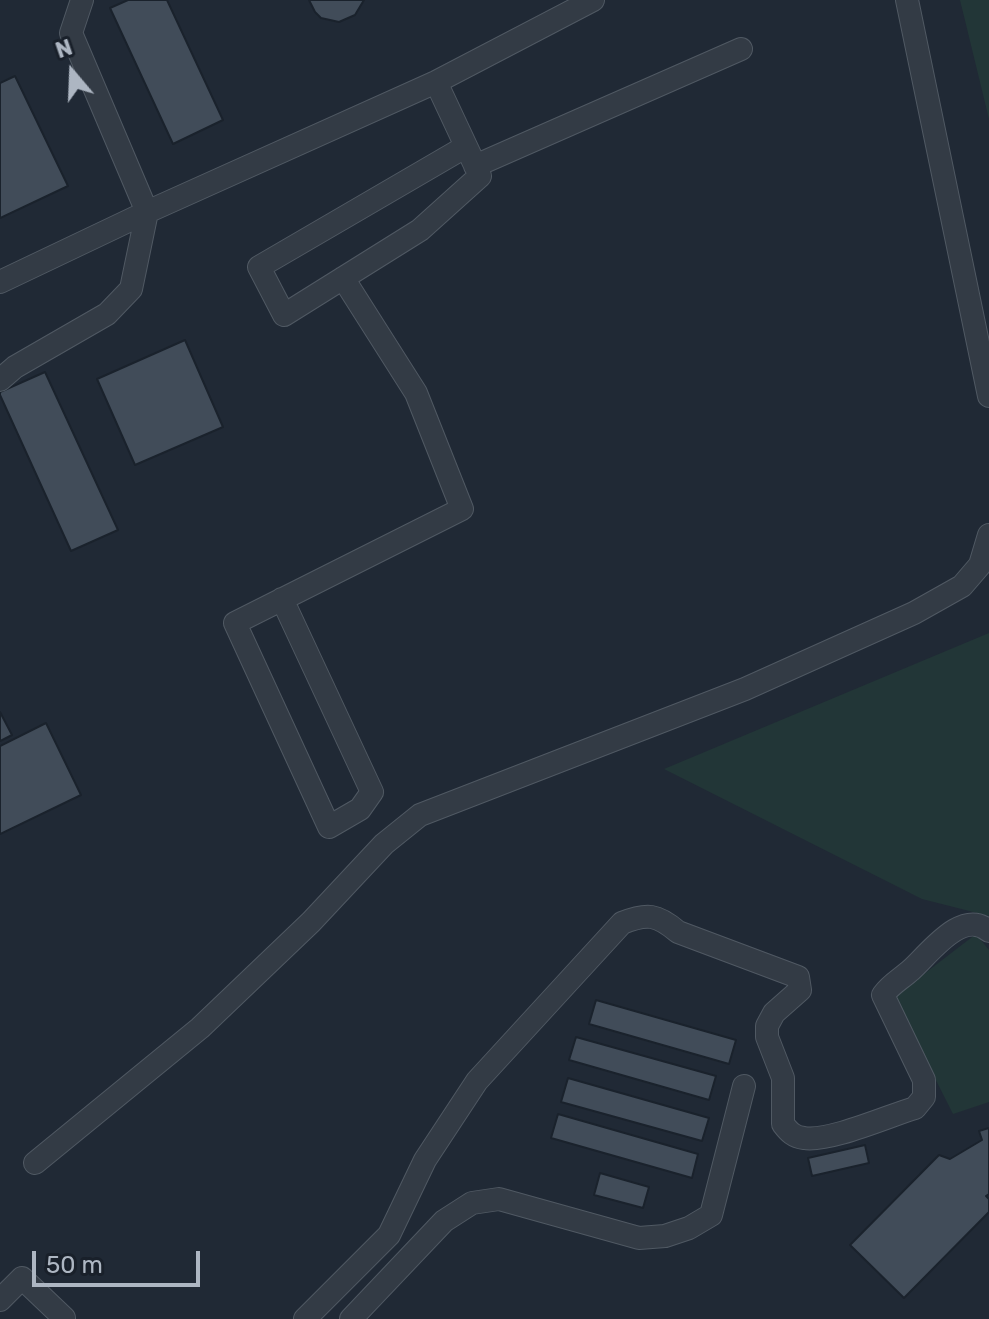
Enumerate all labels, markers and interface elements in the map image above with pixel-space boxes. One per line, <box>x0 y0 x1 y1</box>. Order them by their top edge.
north arrow <box>32 32 112 112</box>
text: N <box>52 33 76 64</box>
scale bar <box>36 1235 204 1285</box>
text: 50 m <box>46 1251 103 1279</box>

